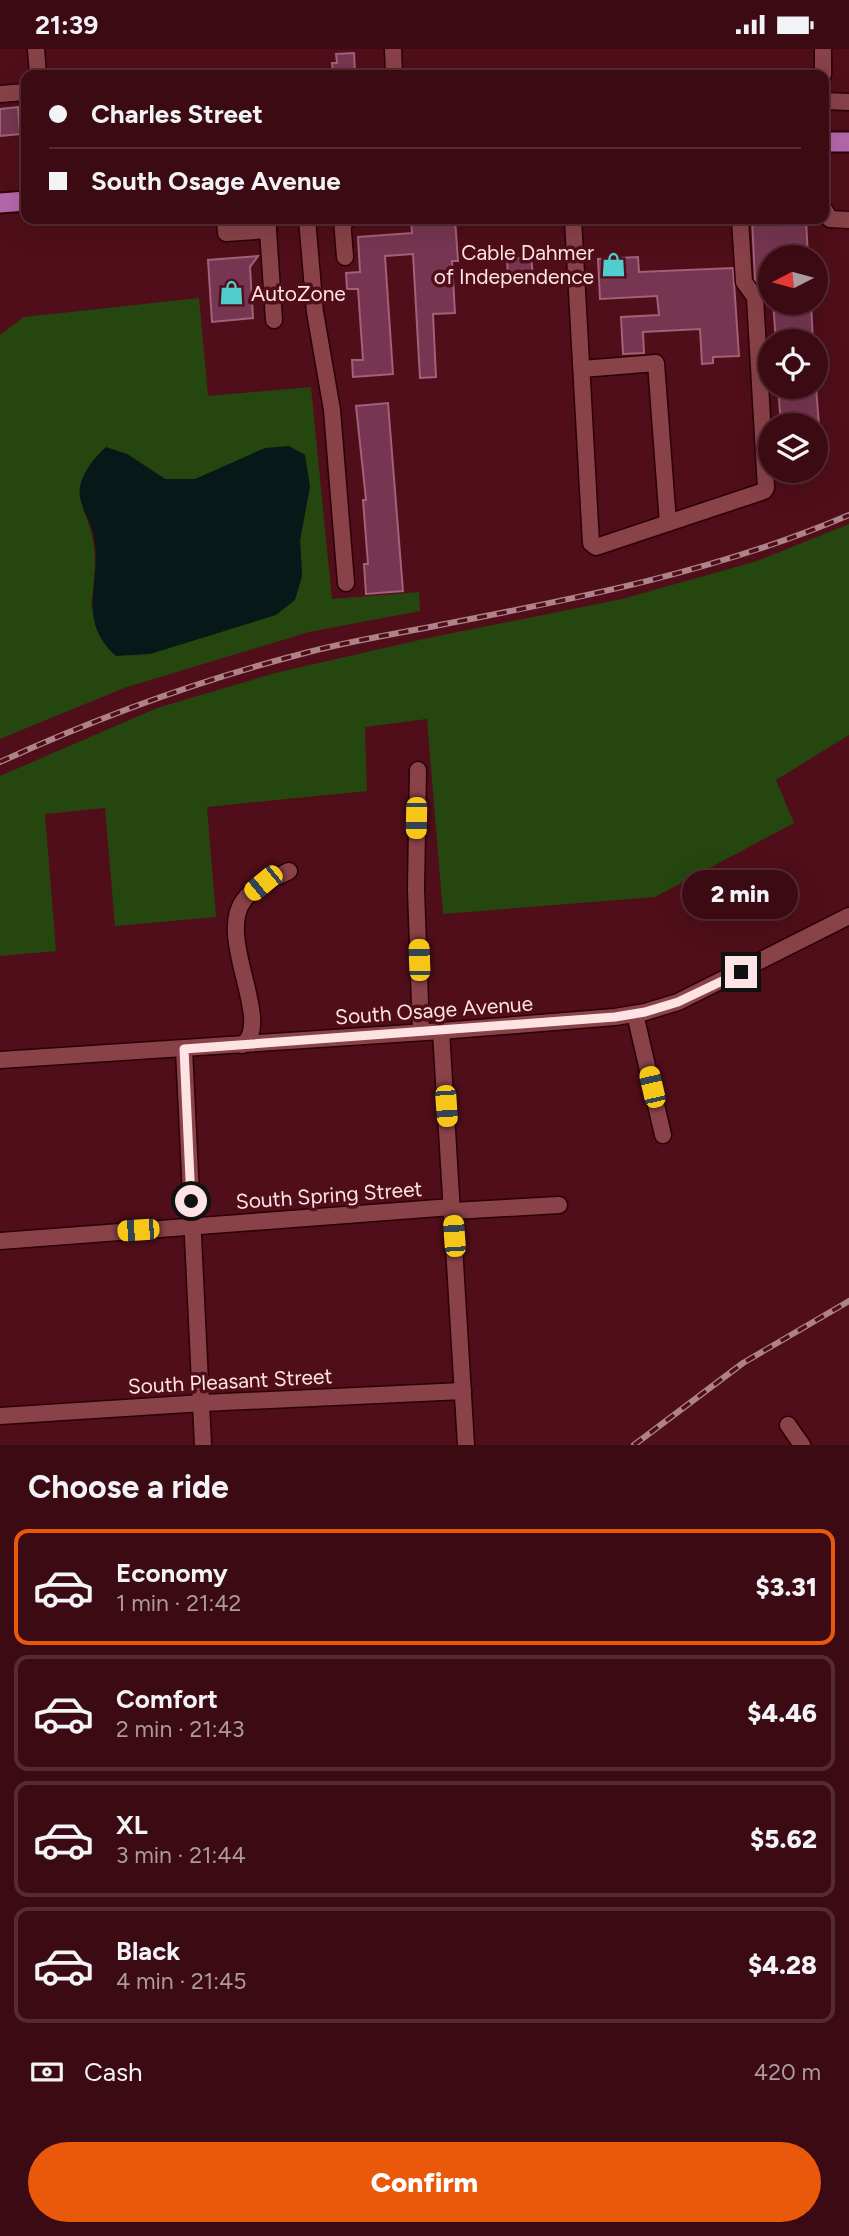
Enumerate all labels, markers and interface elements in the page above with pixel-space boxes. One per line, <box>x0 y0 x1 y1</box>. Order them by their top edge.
text: 21:39 <box>35 9 98 41</box>
text: Charles Street <box>91 98 263 130</box>
text: South Osage Avenue <box>91 165 341 197</box>
place label: Cable Dahmer of Independence <box>434 240 594 289</box>
north arrow <box>758 245 828 315</box>
map controls <box>758 245 828 483</box>
shop icon: Cable Dahmer of Independence <box>600 250 628 278</box>
shop icon: AutoZone <box>217 279 245 307</box>
place label: AutoZone <box>251 281 346 306</box>
button: locate <box>758 329 828 399</box>
button: layers <box>758 413 828 483</box>
car <box>406 797 427 839</box>
car <box>241 862 286 904</box>
callout: 2 min <box>683 871 799 919</box>
text: 2 min <box>711 880 769 908</box>
car <box>408 939 431 981</box>
route end <box>725 956 757 988</box>
street label: South Osage Avenue <box>334 991 534 1029</box>
car <box>638 1064 667 1110</box>
car <box>435 1084 458 1128</box>
street label: South Spring Street <box>235 1176 423 1214</box>
route start <box>175 1185 207 1217</box>
car <box>443 1214 466 1258</box>
car <box>117 1218 160 1242</box>
street label: South Pleasant Street <box>127 1363 333 1399</box>
text: Choose a ride <box>28 1468 229 1506</box>
icon: car <box>32 1556 95 1619</box>
text: Economy <box>116 1557 228 1589</box>
text: $3.31 <box>756 1571 817 1603</box>
text: 1 min · 21:42 <box>116 1589 241 1617</box>
icon: car <box>32 1682 95 1745</box>
text: Comfort <box>116 1683 218 1715</box>
text: $4.46 <box>747 1697 817 1729</box>
text: 2 min · 21:43 <box>116 1715 244 1743</box>
icon: car <box>32 1808 95 1871</box>
text: XL <box>116 1809 148 1841</box>
text: $5.62 <box>750 1823 817 1855</box>
text: 3 min · 21:44 <box>116 1841 246 1869</box>
icon: car <box>32 1934 95 1997</box>
text: Black <box>116 1935 180 1967</box>
text: $4.28 <box>748 1949 817 1981</box>
text: 4 min · 21:45 <box>116 1967 247 1995</box>
icon: cash <box>28 2053 66 2091</box>
text: Cash <box>84 2056 143 2088</box>
text: 420 m <box>754 2058 821 2086</box>
button: Confirm <box>28 2142 821 2222</box>

